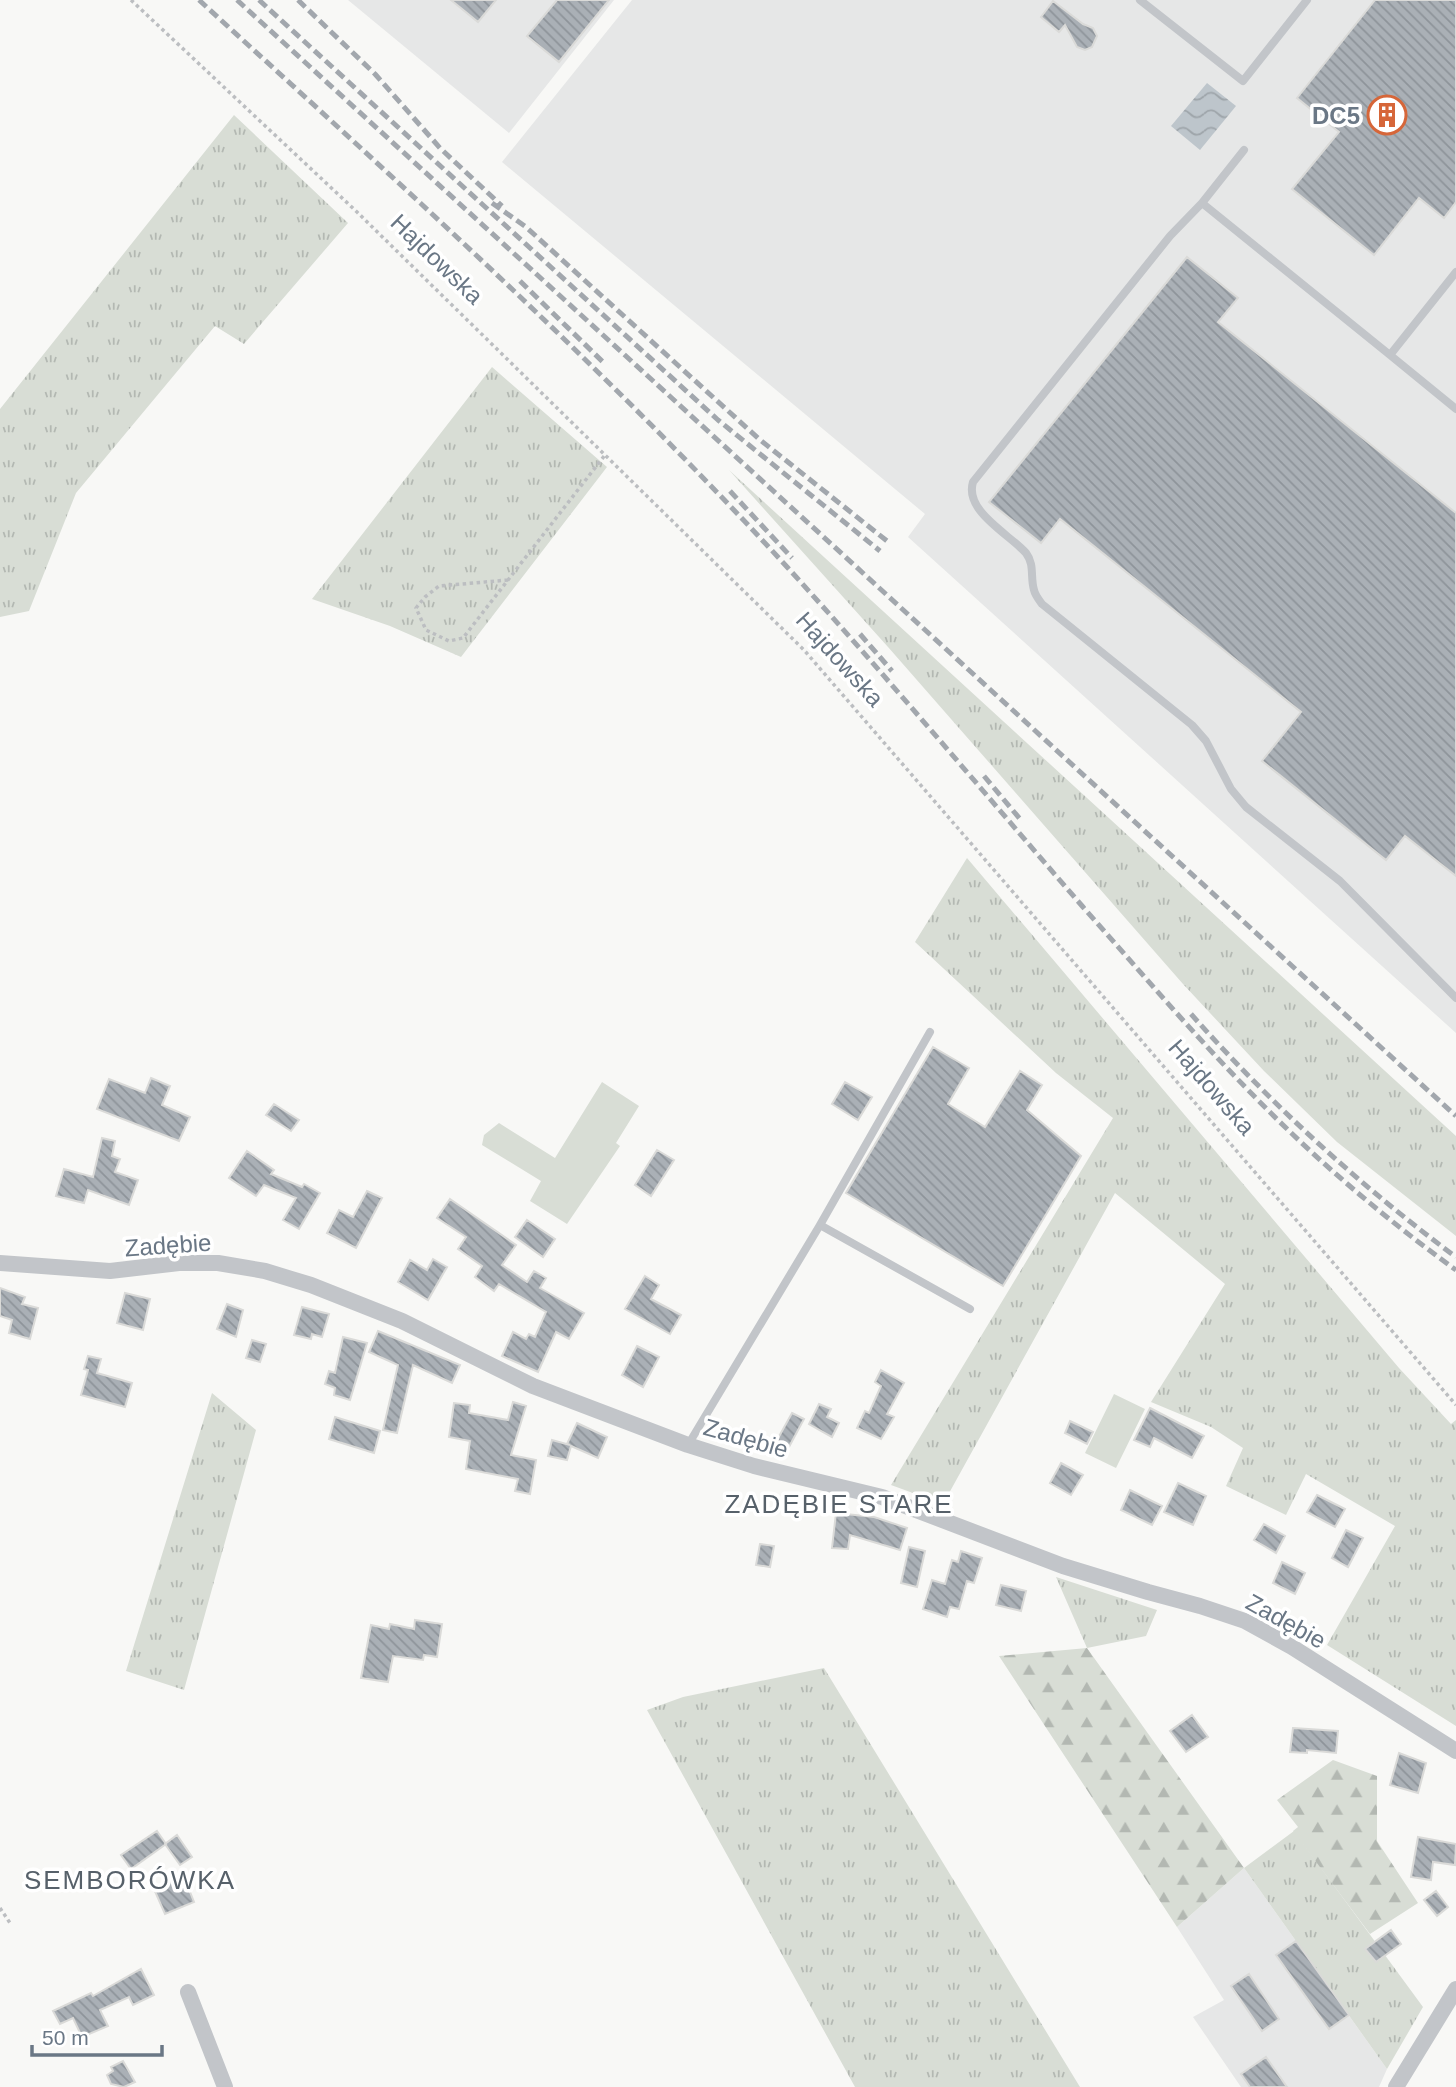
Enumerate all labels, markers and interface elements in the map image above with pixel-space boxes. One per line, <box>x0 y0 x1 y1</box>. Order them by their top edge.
building icon: DC5 <box>1366 94 1408 136</box>
place label: DC5 <box>1312 102 1360 129</box>
street label: Hajdowska <box>385 209 489 310</box>
street label: Hajdowska <box>791 606 890 712</box>
street label: Hajdowska <box>1163 1034 1261 1141</box>
street label: Zadębie <box>124 1229 212 1261</box>
street label: Zadębie <box>701 1413 791 1463</box>
district label: ZADĘBIE STARE <box>724 1489 954 1519</box>
street label: Zadębie <box>1242 1588 1330 1654</box>
district label: SEMBORÓWKA <box>24 1865 236 1895</box>
scale bar <box>32 2014 161 2058</box>
text: 50 m <box>42 2026 89 2049</box>

